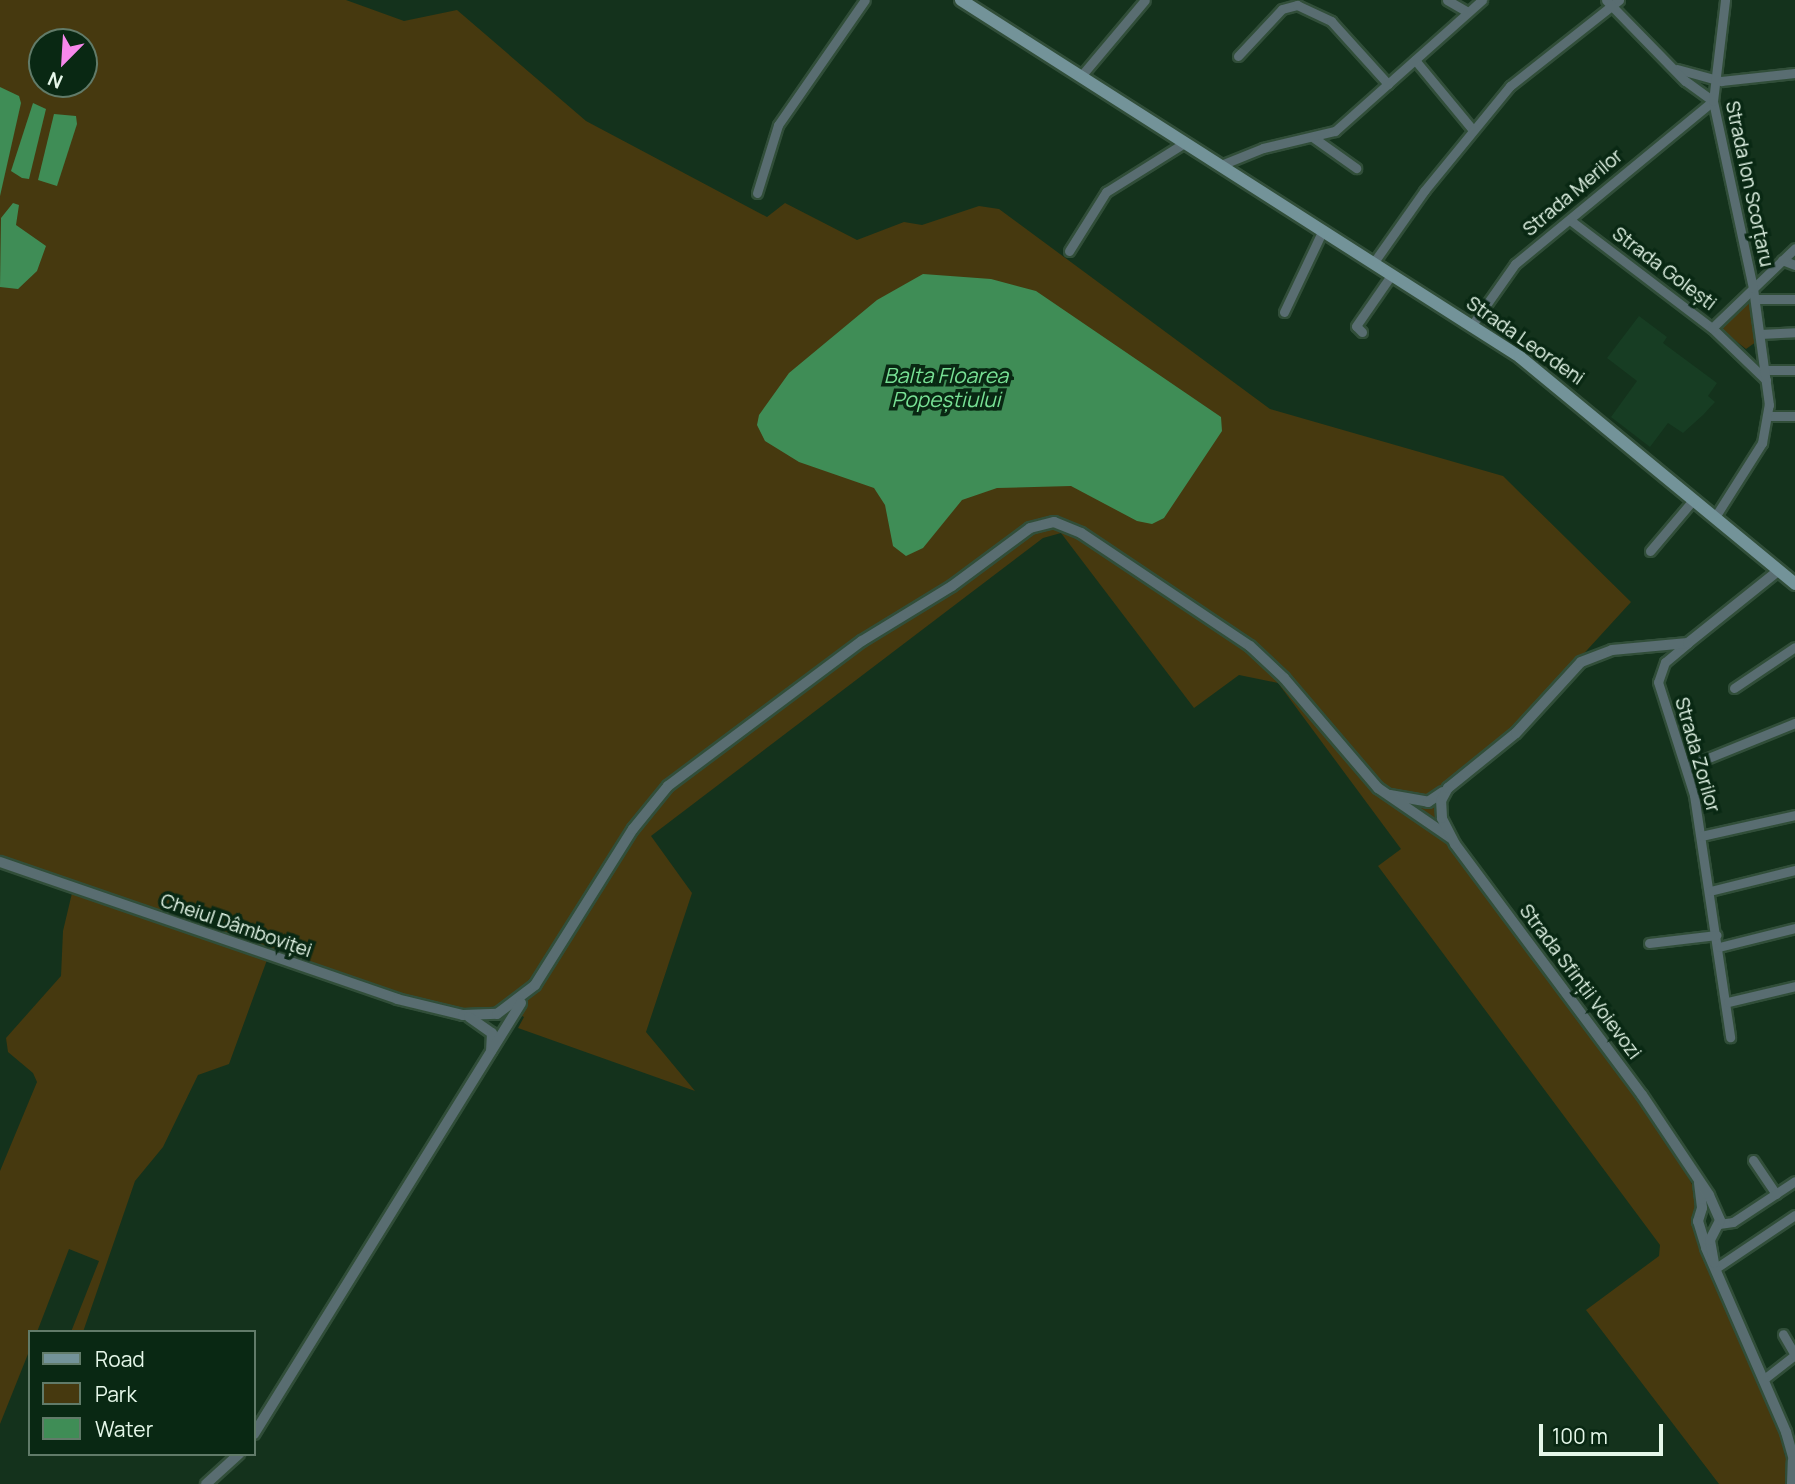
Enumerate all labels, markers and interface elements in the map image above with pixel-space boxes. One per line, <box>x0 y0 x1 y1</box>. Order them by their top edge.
north arrow <box>28 28 98 98</box>
text: N <box>44 66 67 95</box>
street label: Strada Ion Scorțaru <box>1720 99 1778 269</box>
street label: Strada Merilor <box>1519 145 1627 241</box>
street label: Strada Golești <box>1608 223 1720 315</box>
street label: Strada Leordeni <box>1462 292 1588 390</box>
water label: Balta Floarea Popeștiului <box>884 362 1008 412</box>
street label: Strada Zorilor <box>1670 695 1724 815</box>
street label: Cheiul Dâmboviței <box>157 889 315 963</box>
street label: Strada Sfinții Voievozi <box>1514 900 1646 1064</box>
legend <box>28 1330 256 1456</box>
text: Road <box>95 1345 145 1373</box>
text: Park <box>95 1380 137 1408</box>
scale bar <box>1543 1410 1667 1454</box>
text: Water <box>95 1415 153 1443</box>
text: 100 m <box>1552 1422 1608 1450</box>

